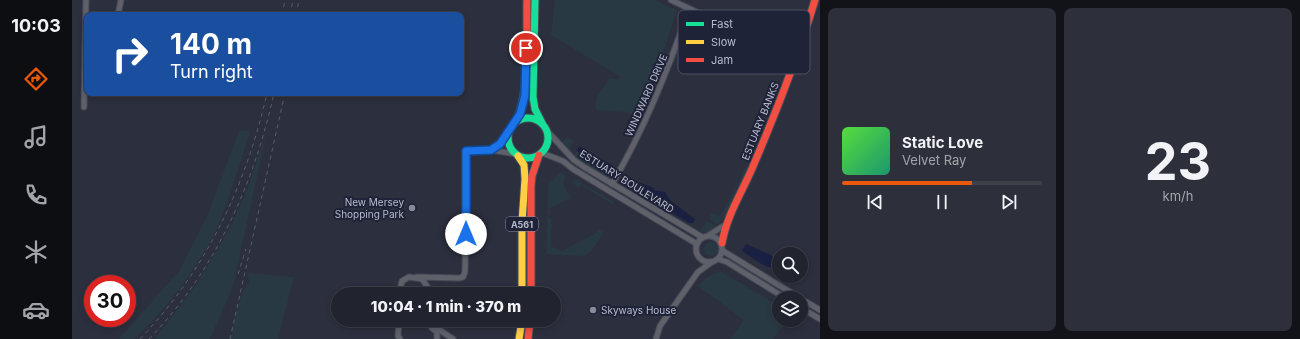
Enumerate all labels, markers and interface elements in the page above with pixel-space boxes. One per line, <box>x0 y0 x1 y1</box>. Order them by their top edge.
legend <box>678 10 810 74</box>
text: 10:03 <box>11 15 61 36</box>
text: Fast <box>711 17 733 31</box>
text: 140 m <box>170 27 252 61</box>
icon: right <box>104 28 156 80</box>
pin <box>509 31 543 65</box>
text: Slow <box>711 35 736 49</box>
icon: arrive <box>515 37 537 59</box>
street label: WINDWARD DRIVE <box>622 52 670 138</box>
text: Jam <box>711 53 733 67</box>
text: Turn right <box>170 61 253 82</box>
icon: directions <box>22 65 50 93</box>
street label: ESTUARY BANKS <box>739 80 781 162</box>
icon: music <box>22 123 50 151</box>
text: 23 <box>1145 130 1211 193</box>
text: Static Love <box>902 133 983 152</box>
street label: ESTUARY BOULEVARD <box>578 147 676 215</box>
text: Velvet Ray <box>902 152 966 168</box>
icon: phone <box>22 181 50 209</box>
text: km/h <box>1163 188 1193 204</box>
icon: previous <box>864 191 886 213</box>
icon: pause <box>931 191 953 213</box>
icon: next <box>998 191 1020 213</box>
place label: New Mersey Shopping Park <box>335 196 405 220</box>
marker: New Mersey Shopping Park <box>407 203 417 213</box>
position arrow <box>445 213 487 255</box>
road number: A561 <box>506 217 538 231</box>
icon: climate <box>22 238 50 266</box>
map controls <box>772 247 808 327</box>
button: search <box>772 247 808 283</box>
speed limit sign: 30 <box>84 275 136 327</box>
button: layers <box>772 291 808 327</box>
icon: car <box>22 296 50 324</box>
text: 10:04 · 1 min · 370 m <box>371 297 521 316</box>
place label: Skyways House <box>601 304 677 316</box>
marker: Skyways House <box>588 305 598 315</box>

